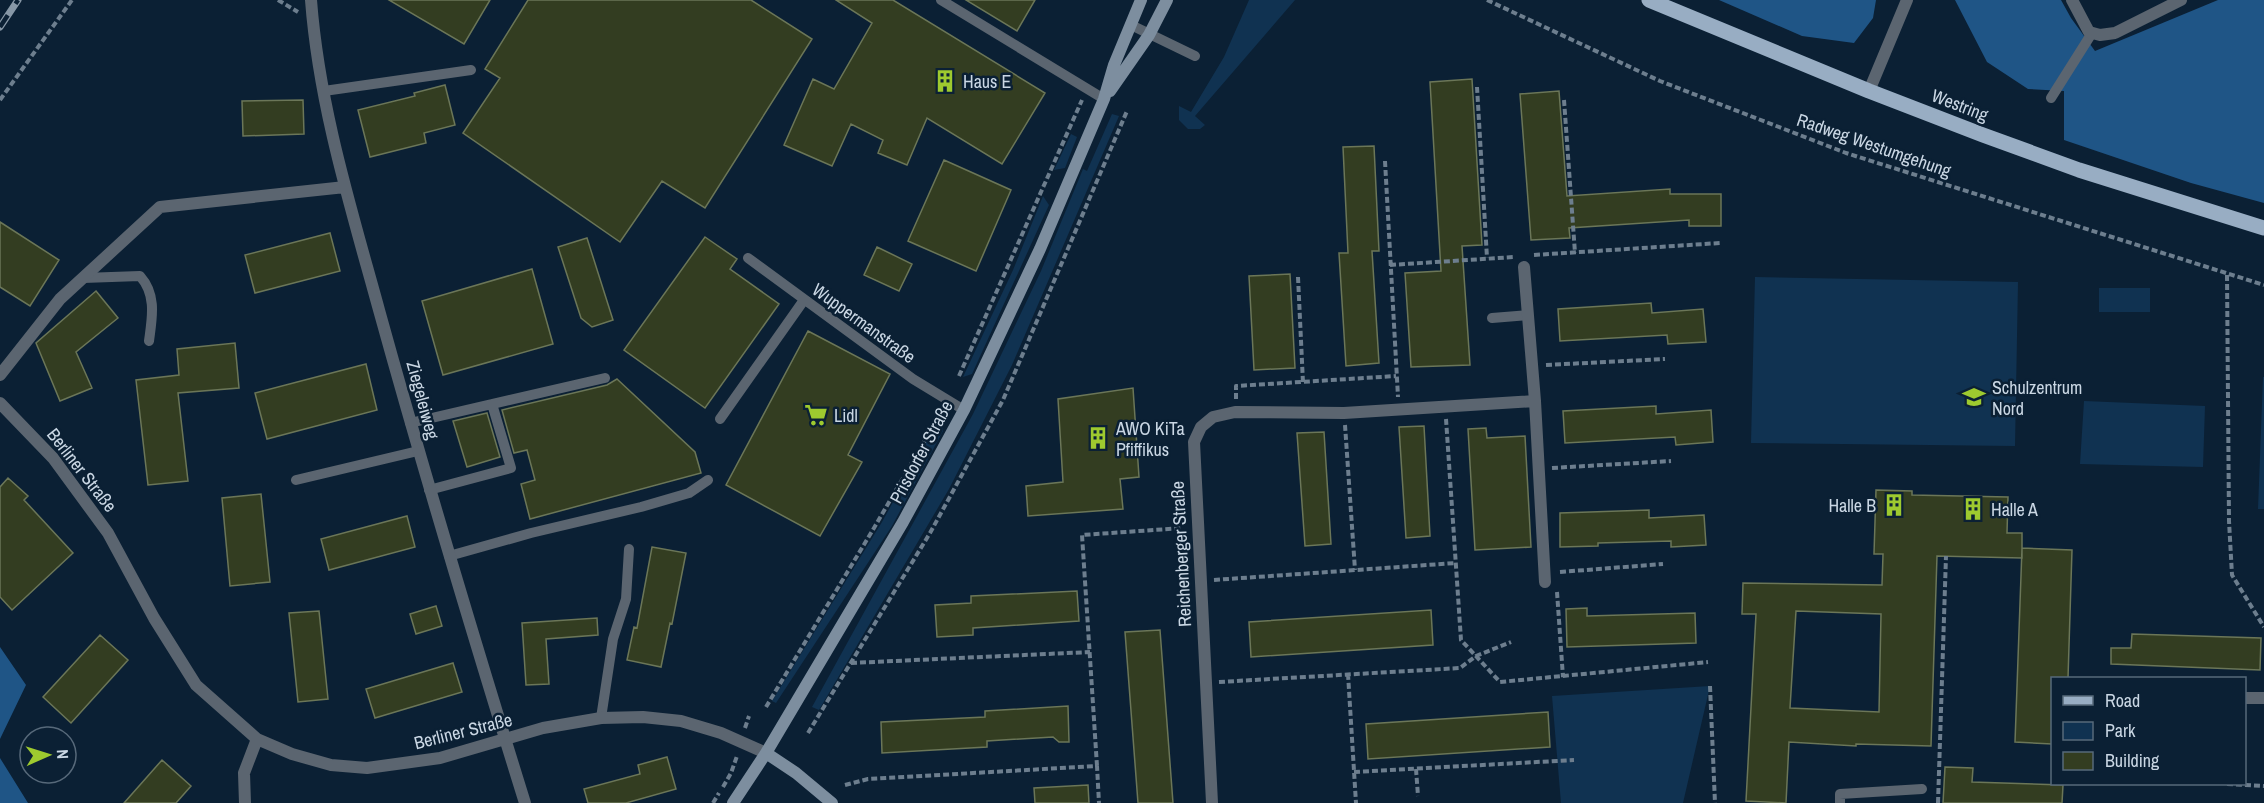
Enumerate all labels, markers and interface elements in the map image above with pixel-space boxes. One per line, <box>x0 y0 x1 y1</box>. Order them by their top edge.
building icon: Haus E <box>932 68 958 94</box>
place label: Haus E <box>963 69 1011 94</box>
street label: Westring <box>1928 83 1993 127</box>
street label: Radweg Westumgehung <box>1794 107 1955 183</box>
street label: Wuppermanstraße <box>807 277 921 369</box>
street label: Ziegeleiweg <box>401 358 446 443</box>
place label: Schulzentrum Nord <box>1992 375 2082 421</box>
school or university icon: Schulzentrum Nord <box>1961 384 1987 410</box>
street label: Prisdorfer Straße <box>883 396 959 508</box>
supermarket icon: Lidl <box>803 402 829 428</box>
place label: Lidl <box>834 403 858 428</box>
place label: AWO KiTa Pfiffikus <box>1115 416 1185 462</box>
street label: Berliner Straße <box>41 423 123 517</box>
building icon: AWO KiTa Pfiffikus <box>1085 425 1111 451</box>
street label: Reichenberger Straße <box>1165 480 1197 628</box>
building icon: Halle B <box>1881 492 1907 518</box>
place label: Halle B <box>1828 493 1876 518</box>
building icon: Halle A <box>1960 496 1986 522</box>
place label: Halle A <box>1991 497 2038 522</box>
legend <box>2051 677 2246 785</box>
text: Road <box>2105 688 2140 713</box>
street label: Berliner Straße <box>411 707 515 755</box>
text: Park <box>2105 718 2136 743</box>
north arrow <box>18 725 78 785</box>
text: Building <box>2105 748 2160 773</box>
text: N <box>52 749 74 760</box>

